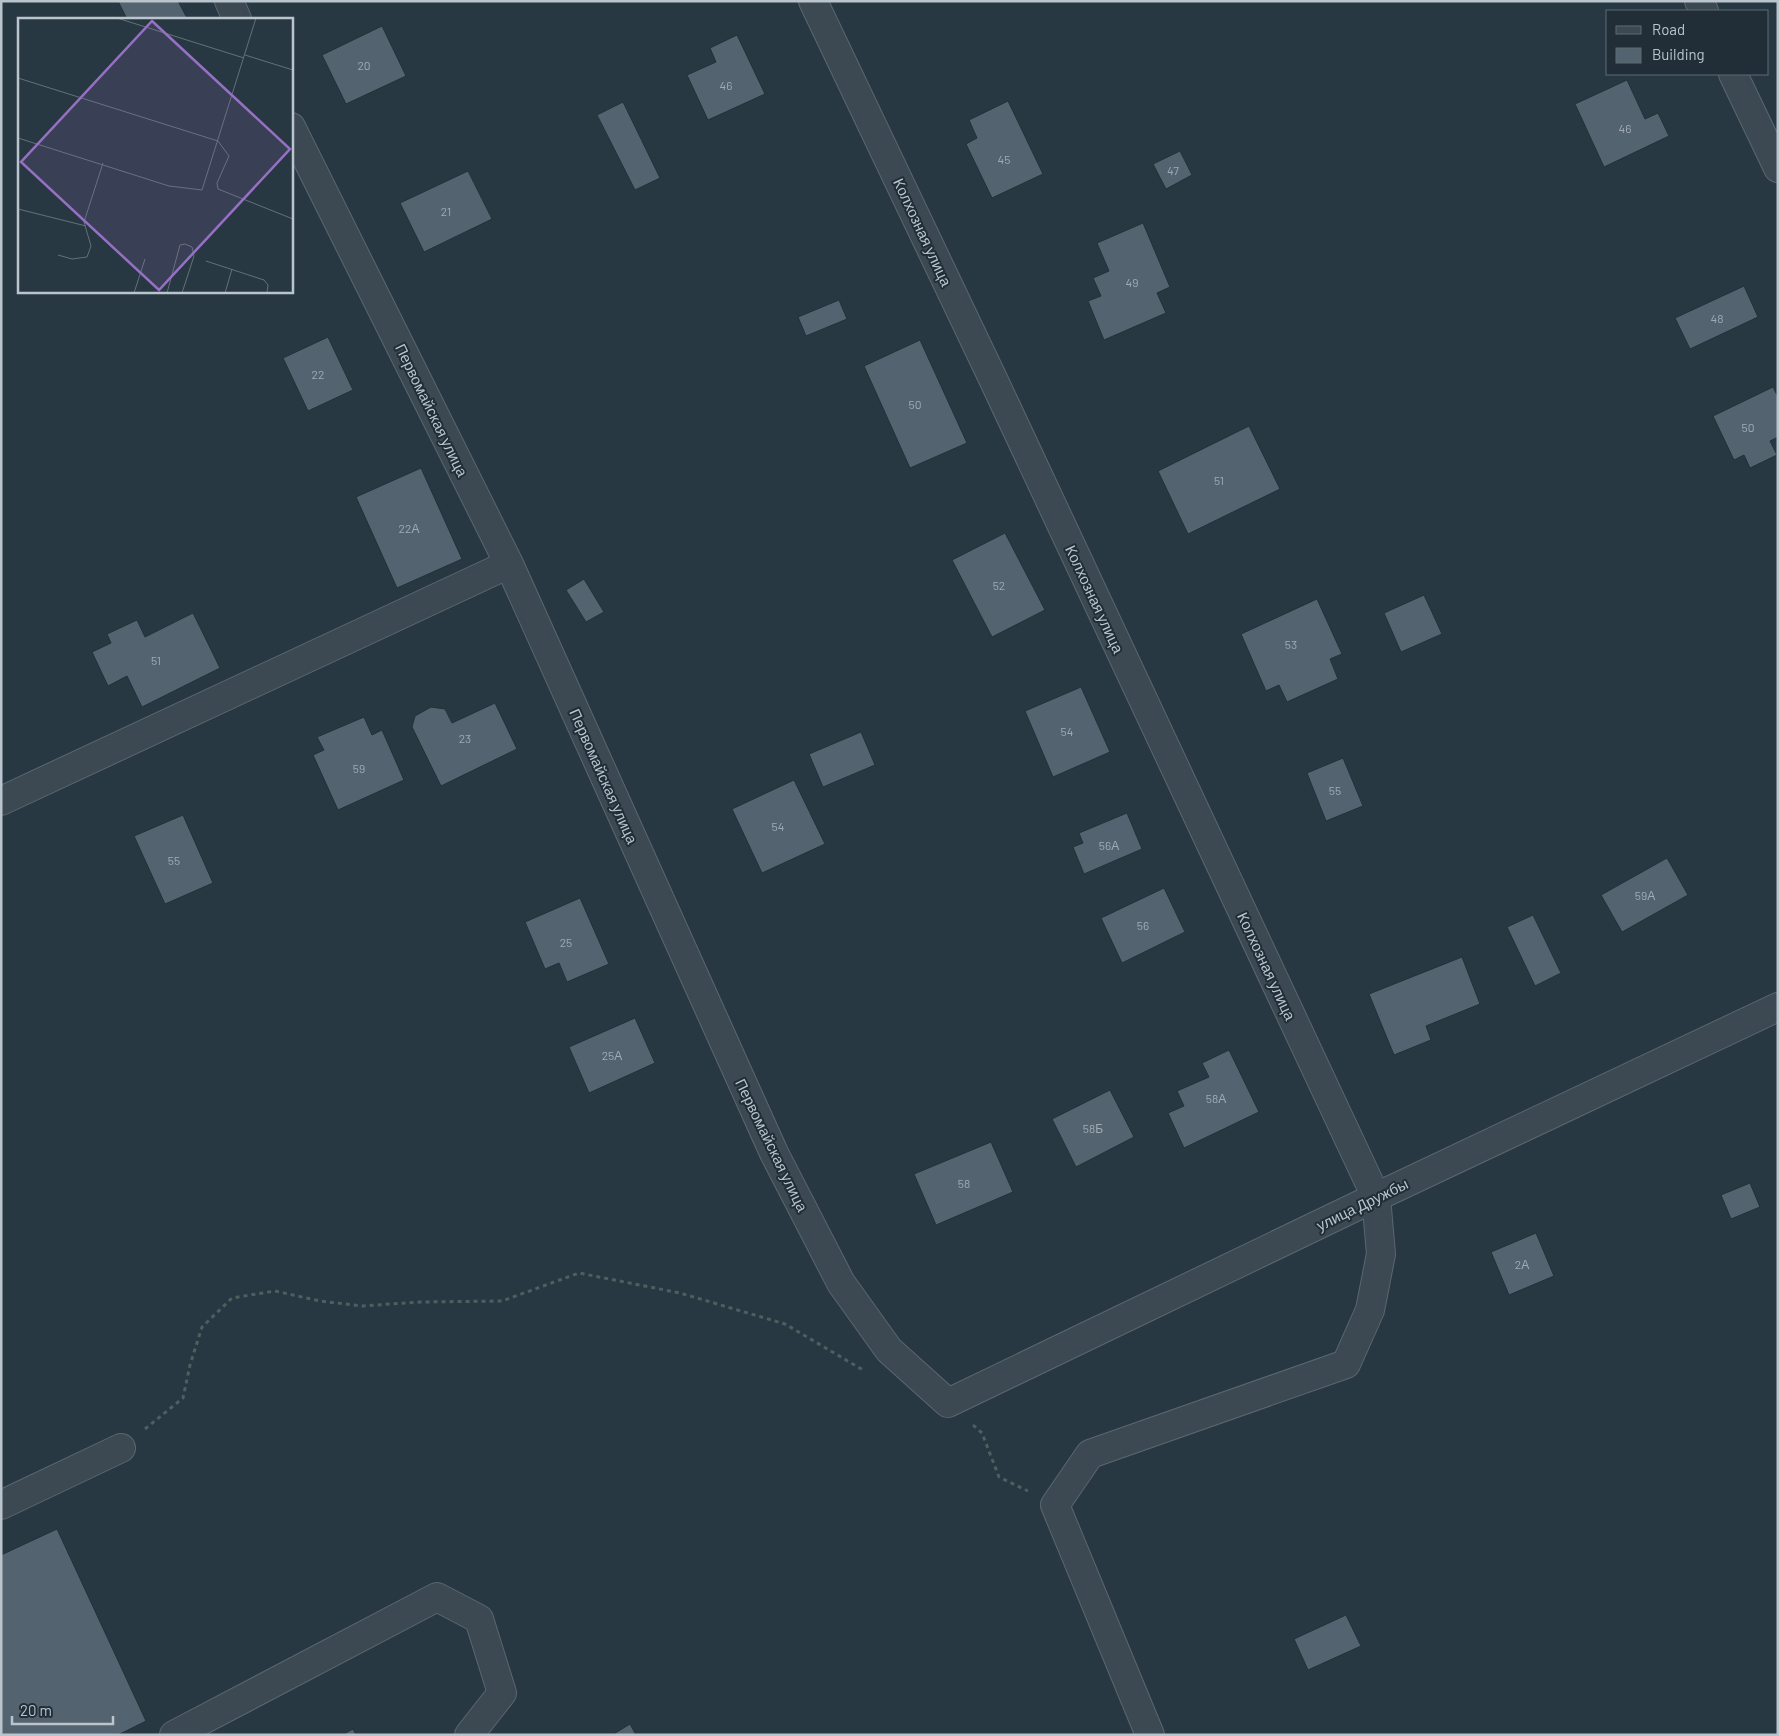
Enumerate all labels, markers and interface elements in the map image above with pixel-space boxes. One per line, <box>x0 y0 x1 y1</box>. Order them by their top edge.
legend <box>1606 10 1769 75</box>
inset map <box>18 18 292 292</box>
text: Road <box>1652 20 1685 38</box>
text: Building <box>1652 45 1705 63</box>
house number: 20 <box>357 58 371 72</box>
house number: 46 <box>720 78 732 92</box>
house number: 46 <box>1619 121 1631 135</box>
house number: 45 <box>998 152 1010 166</box>
house number: 47 <box>1167 163 1179 177</box>
street label: Колхозная улица <box>890 175 956 289</box>
house number: 21 <box>441 204 451 218</box>
house number: 49 <box>1126 275 1138 289</box>
house number: 48 <box>1711 311 1723 325</box>
street label: Первомайская улица <box>392 341 472 480</box>
house number: 22 <box>312 367 324 381</box>
house number: 50 <box>909 397 921 411</box>
house number: 50 <box>1742 420 1754 434</box>
house number: 51 <box>1214 473 1224 487</box>
house number: 22А <box>399 521 419 535</box>
street label: Колхозная улица <box>1062 542 1128 656</box>
house number: 52 <box>993 578 1005 592</box>
house number: 53 <box>1285 637 1297 651</box>
house number: 51 <box>151 653 161 667</box>
street label: Первомайская улица <box>566 706 642 847</box>
house number: 54 <box>1061 724 1073 738</box>
house number: 23 <box>459 731 471 745</box>
house number: 59 <box>353 761 365 775</box>
house number: 55 <box>1329 783 1341 797</box>
house number: 54 <box>772 819 784 833</box>
house number: 56А <box>1099 838 1119 852</box>
house number: 55 <box>168 853 180 867</box>
house number: 59А <box>1635 888 1655 902</box>
street label: Колхозная улица <box>1234 909 1300 1023</box>
house number: 56 <box>1137 918 1149 932</box>
house number: 25 <box>560 935 572 949</box>
house number: 25А <box>602 1048 622 1062</box>
street label: Первомайская улица <box>732 1076 812 1215</box>
house number: 58А <box>1206 1091 1226 1105</box>
house number: 58Б <box>1083 1121 1103 1135</box>
street label: улица Дружбы <box>1313 1174 1411 1234</box>
house number: 58 <box>958 1176 970 1190</box>
house number: 2А <box>1515 1257 1529 1271</box>
scale bar <box>12 1694 114 1726</box>
text: 20 m <box>20 1701 52 1719</box>

